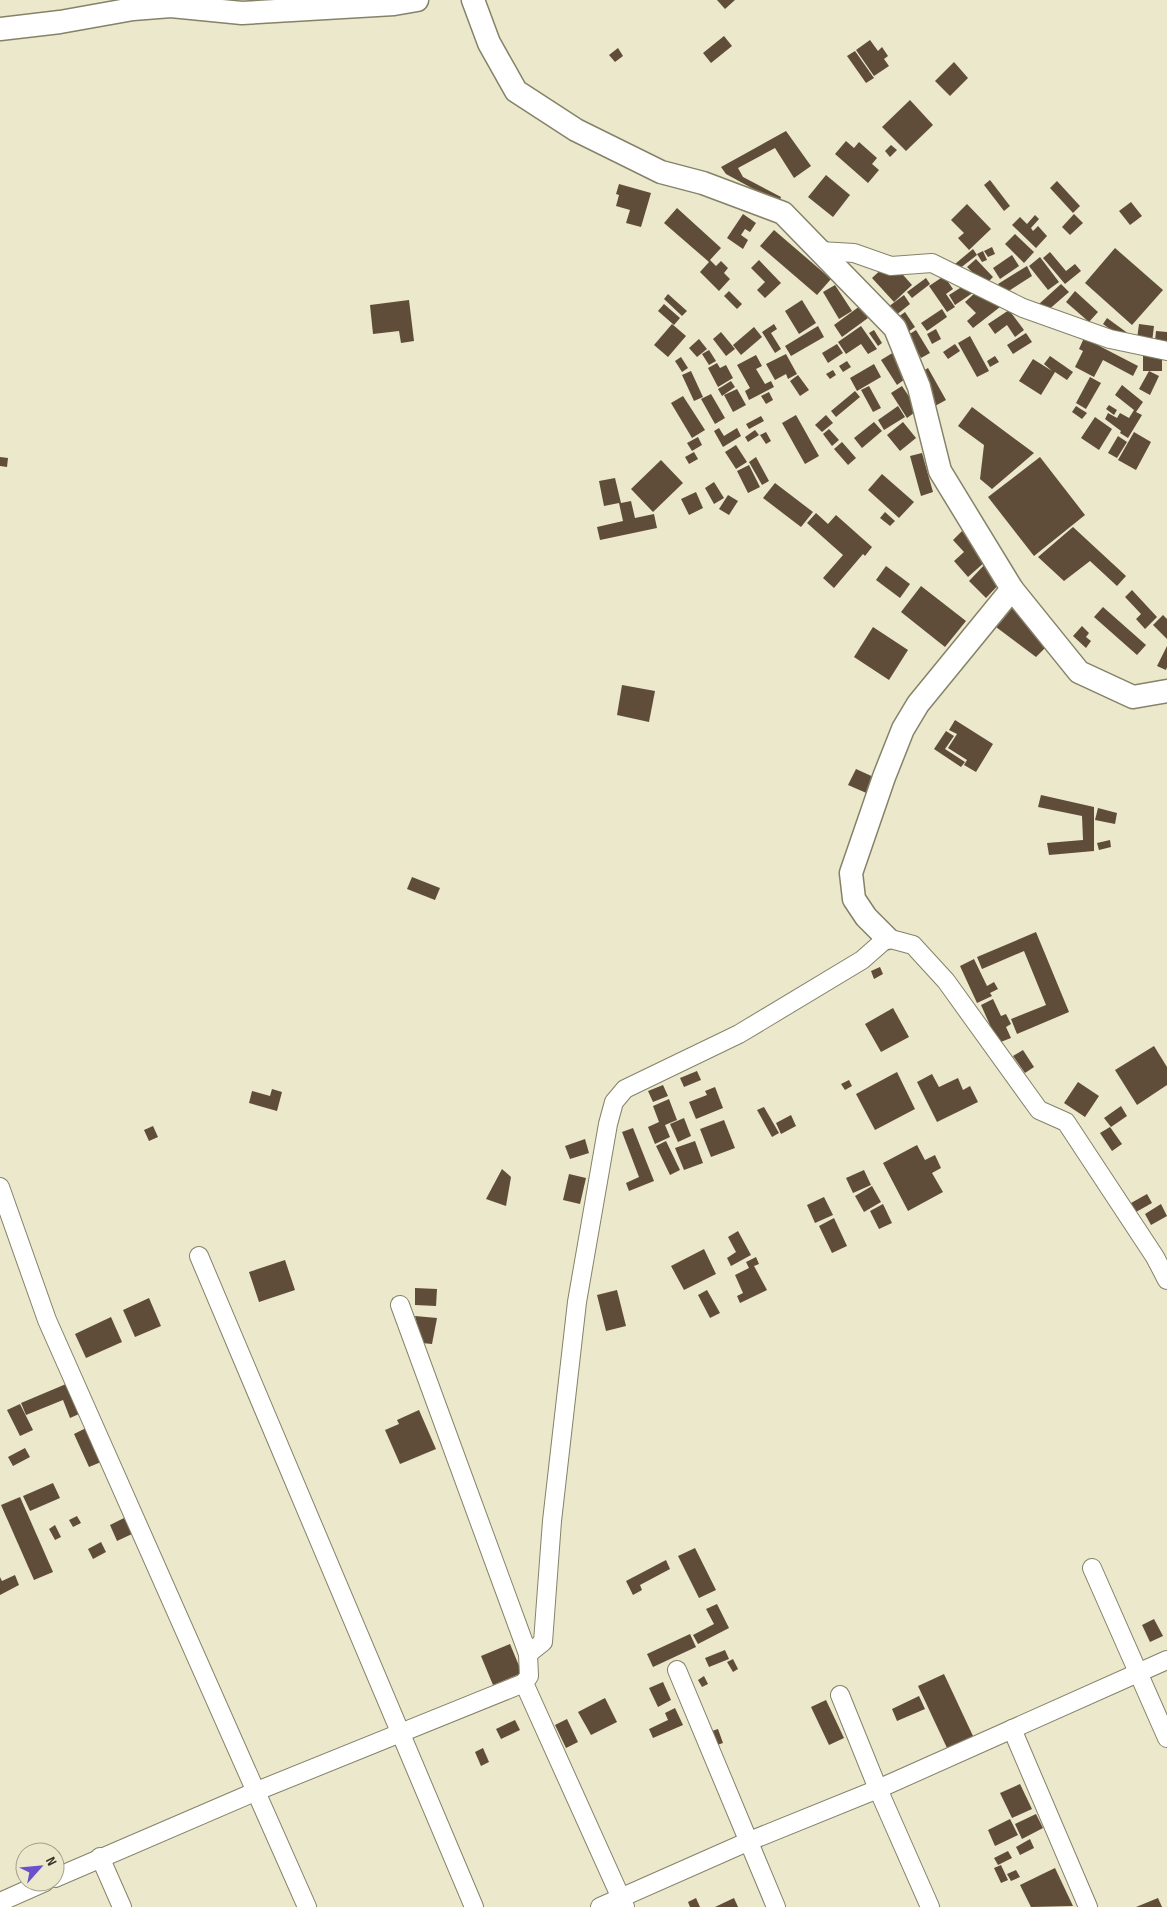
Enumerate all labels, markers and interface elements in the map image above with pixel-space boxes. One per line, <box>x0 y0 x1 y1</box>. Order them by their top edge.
north arrow <box>15 1842 65 1892</box>
text: N <box>42 1854 60 1869</box>

